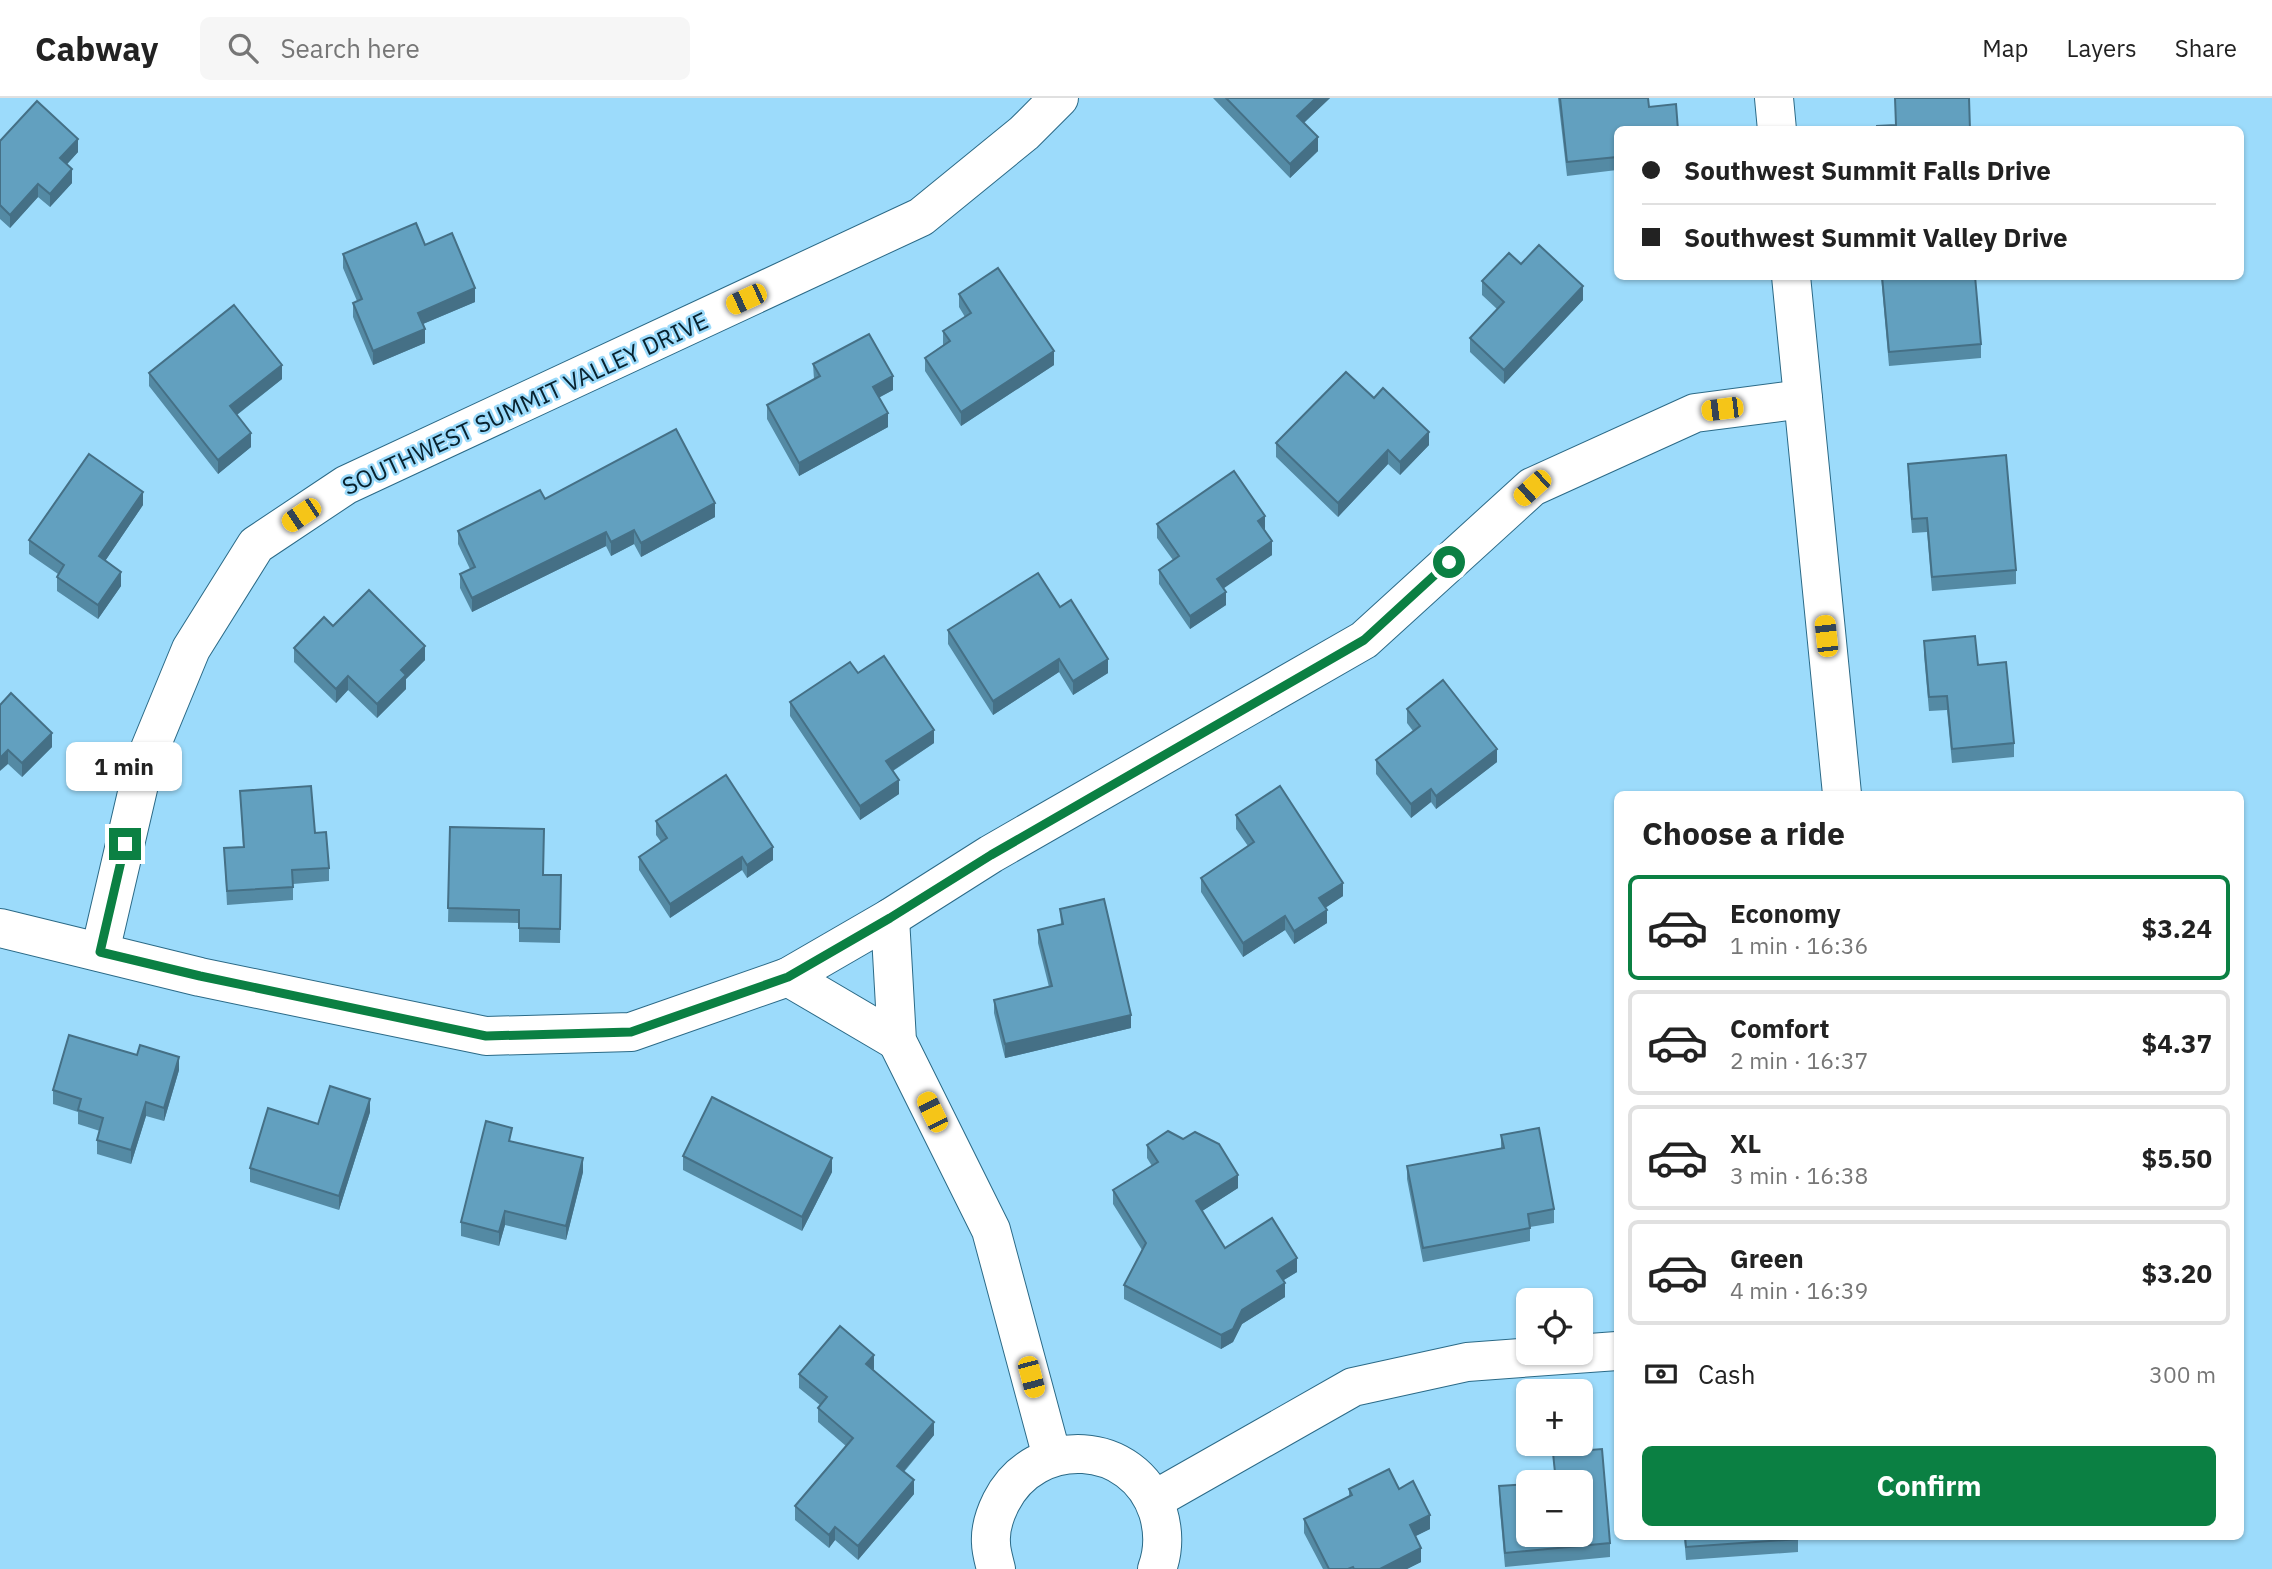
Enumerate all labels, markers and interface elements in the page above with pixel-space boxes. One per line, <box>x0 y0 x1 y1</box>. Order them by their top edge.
search box <box>200 17 690 80</box>
text: Cabway <box>35 27 158 70</box>
icon: search <box>224 29 262 67</box>
text: Search here <box>280 31 420 65</box>
text: Map <box>1982 32 2029 64</box>
text: Layers <box>2067 32 2137 64</box>
text: Share <box>2175 32 2237 64</box>
text: Southwest Summit Falls Drive <box>1684 153 2051 187</box>
text: Southwest Summit Valley Drive <box>1684 220 2068 254</box>
car <box>723 281 770 317</box>
street label: SOUTHWEST SUMMIT VALLEY DRIVE <box>337 304 713 502</box>
car <box>1700 396 1745 422</box>
car <box>1510 466 1555 510</box>
car <box>278 495 325 535</box>
route start <box>1433 546 1465 578</box>
car <box>1814 614 1839 658</box>
callout: 1 min <box>67 742 183 792</box>
text: 1 min <box>94 751 154 781</box>
text: Choose a ride <box>1642 812 1845 854</box>
route end <box>109 828 141 860</box>
icon: car <box>1646 896 1709 959</box>
text: Economy <box>1730 896 1841 930</box>
text: $3.24 <box>2142 911 2212 945</box>
text: 1 min · 16:36 <box>1730 930 1868 960</box>
icon: car <box>1646 1011 1709 1074</box>
text: Comfort <box>1730 1011 1829 1045</box>
text: $4.37 <box>2142 1026 2212 1060</box>
text: 2 min · 16:37 <box>1730 1045 1868 1075</box>
car <box>914 1089 951 1135</box>
icon: car <box>1646 1126 1709 1189</box>
text: XL <box>1730 1126 1761 1160</box>
text: $5.50 <box>2142 1141 2212 1175</box>
text: 3 min · 16:38 <box>1730 1160 1868 1190</box>
icon: car <box>1646 1241 1709 1304</box>
text: Green <box>1730 1241 1804 1275</box>
text: $3.20 <box>2142 1256 2212 1290</box>
text: 4 min · 16:39 <box>1730 1275 1868 1305</box>
map controls <box>1516 1288 1593 1547</box>
button: locate <box>1516 1288 1593 1365</box>
car <box>1016 1354 1047 1400</box>
icon: cash <box>1642 1355 1680 1393</box>
text: Cash <box>1698 1357 1755 1391</box>
text: 300 m <box>2149 1359 2216 1389</box>
button: + <box>1516 1379 1593 1456</box>
button: Confirm <box>1642 1446 2216 1526</box>
button: − <box>1516 1470 1593 1547</box>

